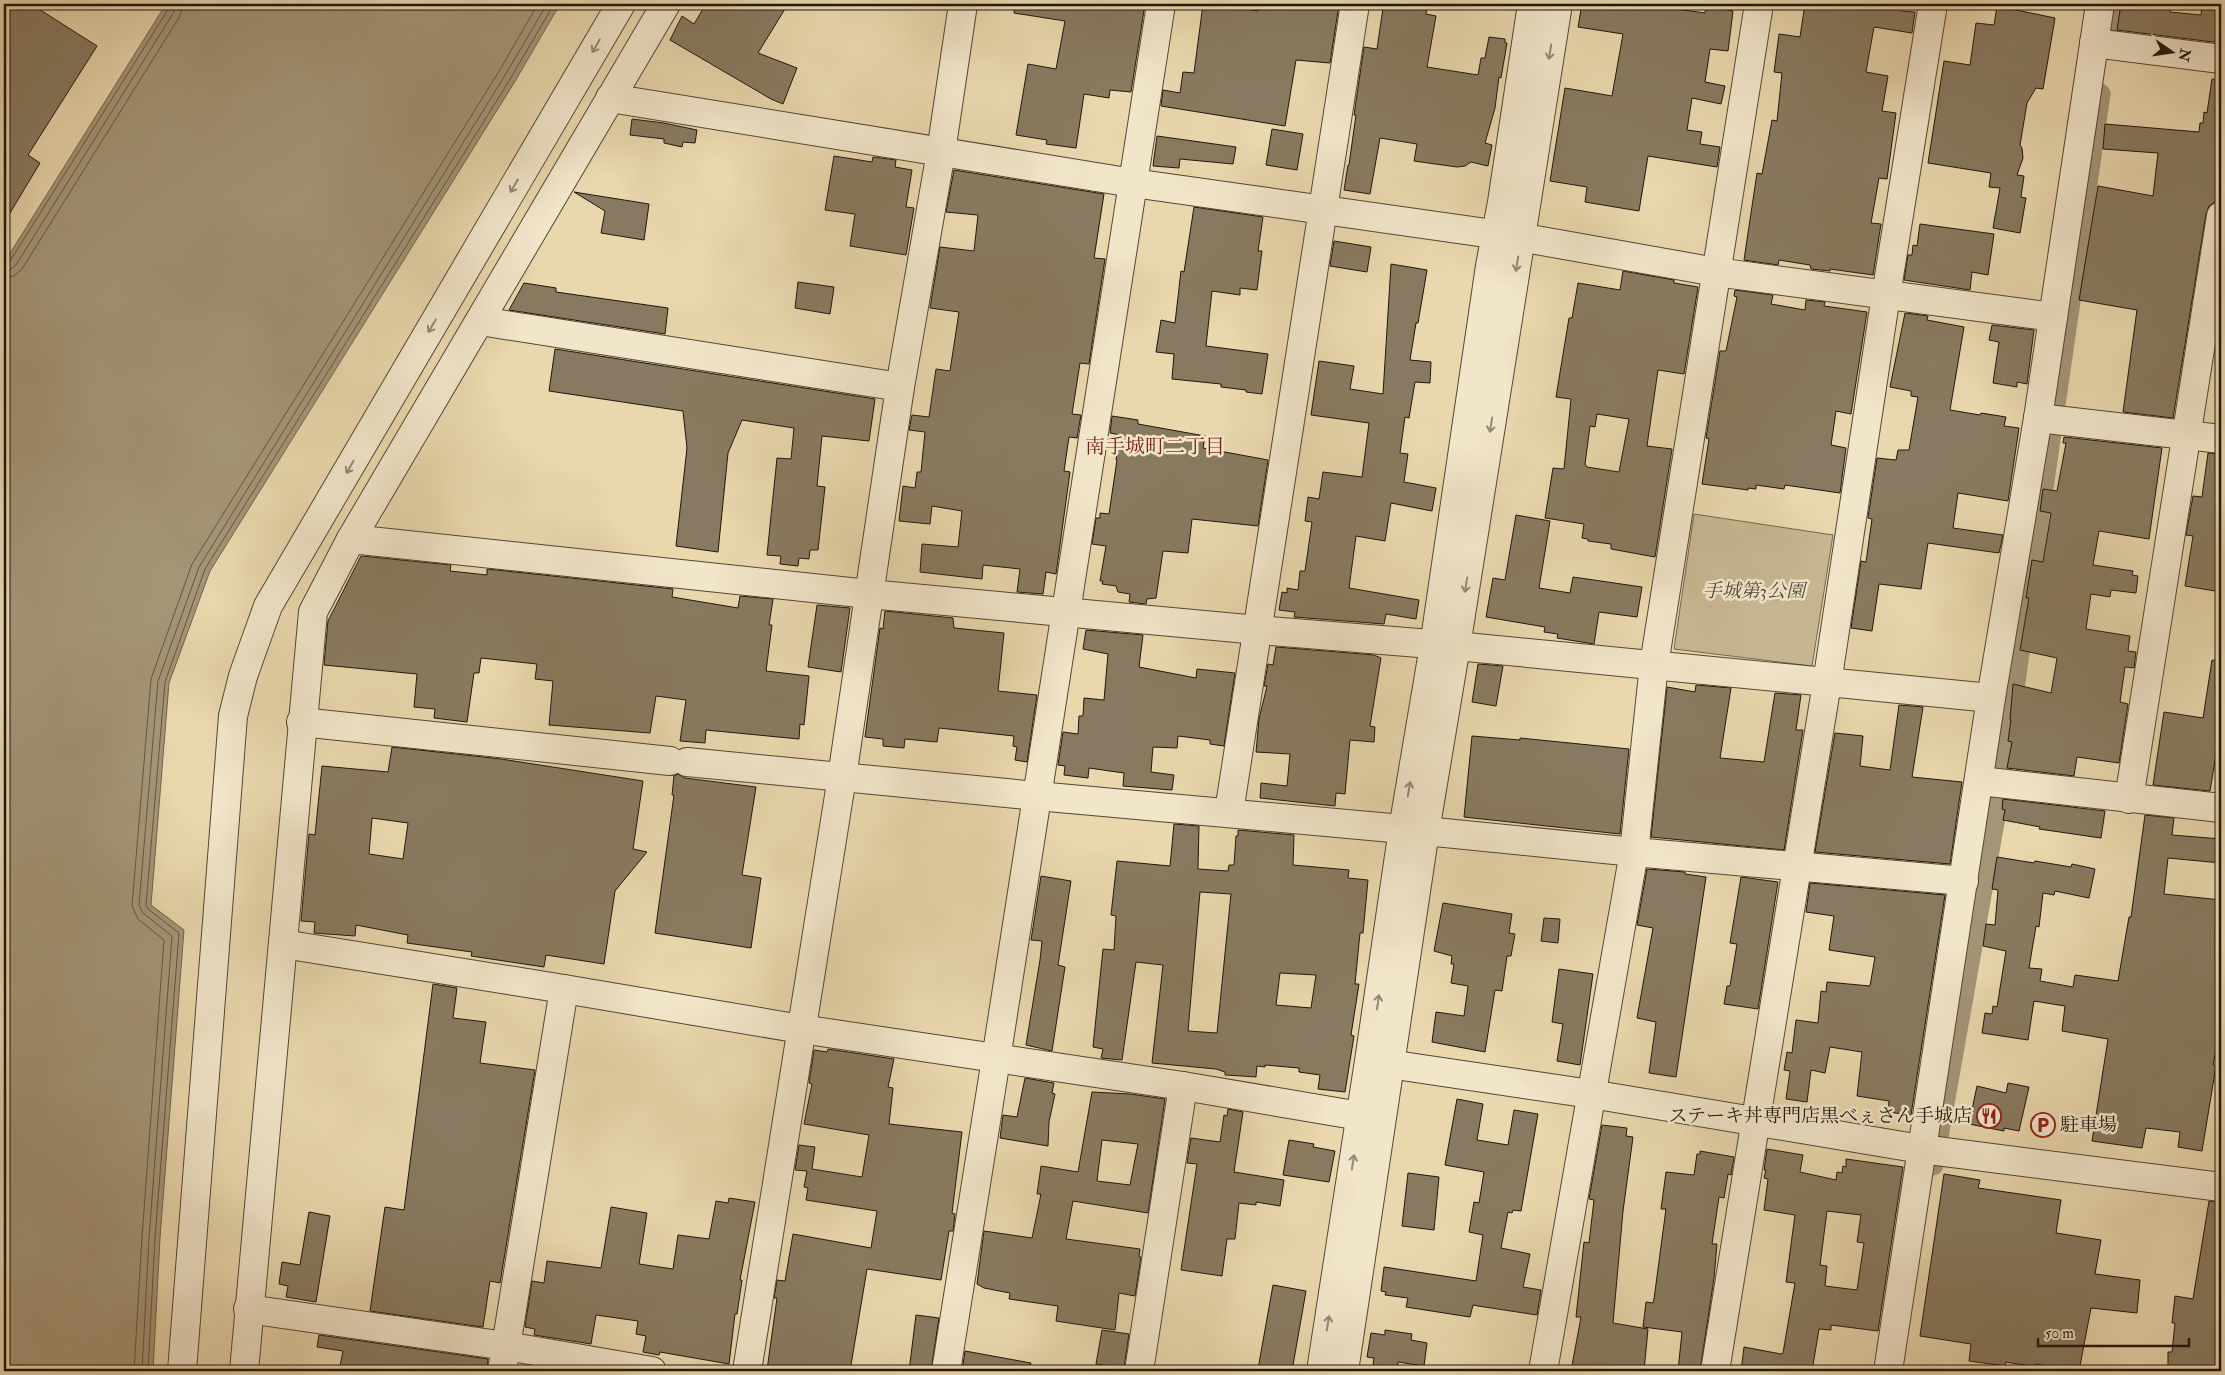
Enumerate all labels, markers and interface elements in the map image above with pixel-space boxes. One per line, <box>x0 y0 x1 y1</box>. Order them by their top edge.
north arrow <box>2148 28 2198 78</box>
one-way arrow <box>591 38 601 53</box>
one-way arrow <box>1545 44 1555 60</box>
text: N <box>2174 46 2194 63</box>
one-way arrow <box>509 179 519 194</box>
one-way arrow <box>1511 256 1521 272</box>
one-way arrow <box>427 319 437 334</box>
one-way arrow <box>1486 416 1496 432</box>
district label: 南手城町二丁目 <box>1085 434 1225 459</box>
one-way arrow <box>345 459 355 474</box>
one-way arrow <box>1461 577 1471 593</box>
park label: 手城第3公園 <box>1703 579 1808 603</box>
one-way arrow <box>1404 782 1414 798</box>
one-way arrow <box>1373 994 1383 1010</box>
restaurant icon: ステーキ丼専門店黒べぇさん手城店 <box>1976 1103 2002 1129</box>
place label: ステーキ丼専門店黒べぇさん手城店 <box>1668 1104 1972 1128</box>
parking icon: 駐車場 <box>2030 1112 2056 1138</box>
place label: 駐車場 <box>2060 1113 2117 1137</box>
one-way arrow <box>1348 1155 1358 1171</box>
one-way arrow <box>1323 1315 1333 1331</box>
scale bar <box>2038 1315 2189 1347</box>
text: 50 m <box>2045 1324 2074 1343</box>

